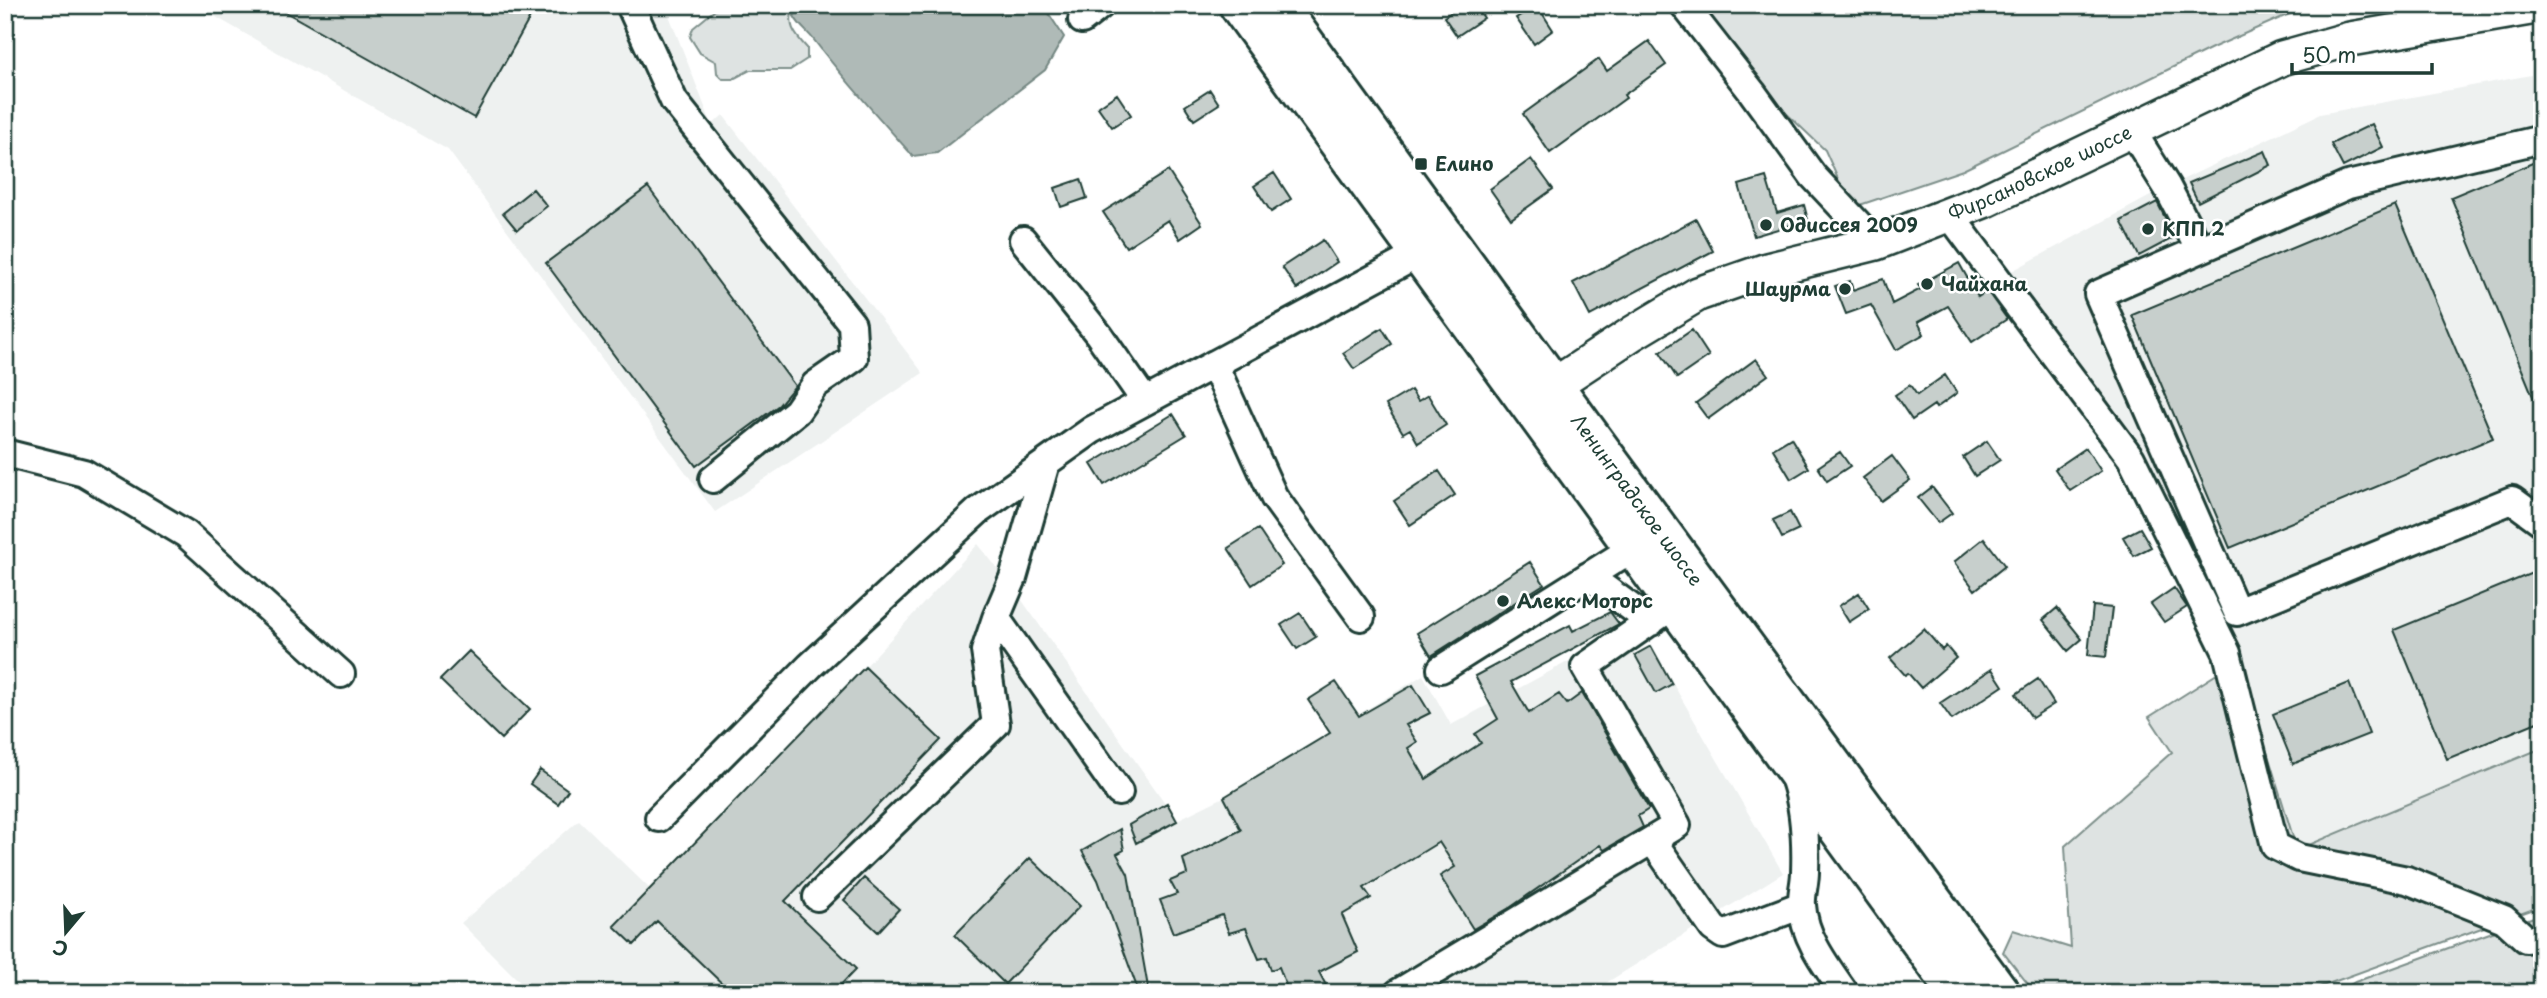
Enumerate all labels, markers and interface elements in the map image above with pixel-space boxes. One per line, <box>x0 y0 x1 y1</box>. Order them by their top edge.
scale bar <box>2292 32 2432 76</box>
text: 50 m <box>2302 38 2356 70</box>
street label: Фирсановское шоссе <box>1944 117 2136 227</box>
place label: Елино <box>1435 149 1493 177</box>
marker: Елино <box>1413 156 1429 172</box>
place label: Одиссея 2009 <box>1780 210 1918 238</box>
place label: КПП 2 <box>2162 214 2224 242</box>
marker: Одиссея 2009 <box>1758 217 1774 233</box>
marker: КПП 2 <box>2140 221 2156 237</box>
place label: Чайхана <box>1941 269 2028 297</box>
place label: Шаурма <box>1745 274 1831 302</box>
marker: Чайхана <box>1919 276 1935 292</box>
marker: Шаурма <box>1837 281 1853 297</box>
street label: Ленинградское шоссе <box>1565 408 1711 591</box>
place label: Алекс Моторс <box>1517 586 1653 614</box>
marker: Алекс Моторс <box>1495 593 1511 609</box>
north arrow <box>32 897 102 967</box>
text: С <box>49 933 71 965</box>

